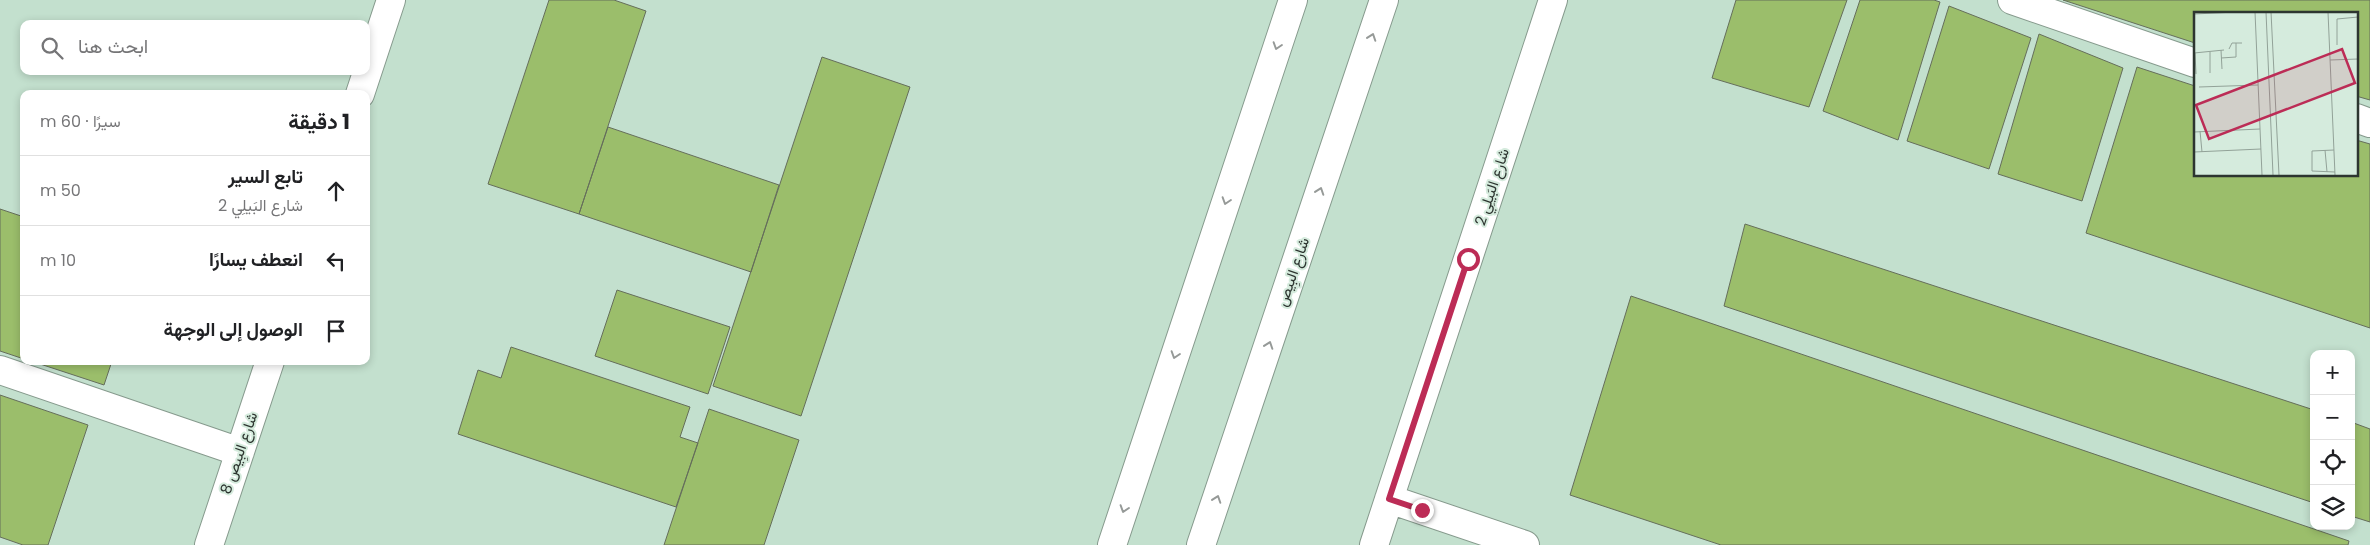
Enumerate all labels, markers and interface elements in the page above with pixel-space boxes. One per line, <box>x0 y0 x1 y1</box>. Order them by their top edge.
inset map <box>2194 12 2358 176</box>
search box <box>20 20 370 75</box>
text: ابحث هنا <box>78 33 148 60</box>
one-way arrow <box>1366 33 1376 41</box>
icon: search <box>38 34 66 62</box>
one-way arrow <box>1273 42 1283 50</box>
text: 1 دقيقة <box>288 107 350 136</box>
text: سيرًا · 60 m <box>40 110 121 133</box>
street label: شارع البَيلِي 2 <box>1469 146 1517 229</box>
text: تابع السير <box>228 163 303 190</box>
icon: ahead <box>322 177 350 205</box>
text: 50 m <box>40 179 81 202</box>
one-way arrow <box>1314 187 1324 195</box>
text: شارع البَيلِي 2 <box>218 194 303 217</box>
one-way arrow <box>1222 196 1232 204</box>
street label: شارع البِيص <box>1271 234 1316 310</box>
text: انعطف يسارًا <box>209 246 303 273</box>
icon: left <box>322 247 350 275</box>
route start <box>1457 248 1480 271</box>
text: 10 m <box>40 249 76 272</box>
text: الوصول إلى الوجهة <box>164 316 303 343</box>
icon: arrive <box>322 317 350 345</box>
one-way arrow <box>1263 341 1273 349</box>
one-way arrow <box>1171 350 1181 358</box>
map controls <box>2310 350 2355 530</box>
button: + <box>2310 350 2355 395</box>
button: − <box>2310 395 2355 440</box>
street label: شارع البِيص 8 <box>215 409 264 497</box>
button: locate <box>2310 440 2355 485</box>
button: layers <box>2310 485 2355 530</box>
one-way arrow <box>1211 495 1221 503</box>
route end <box>1411 499 1434 522</box>
one-way arrow <box>1120 504 1130 513</box>

